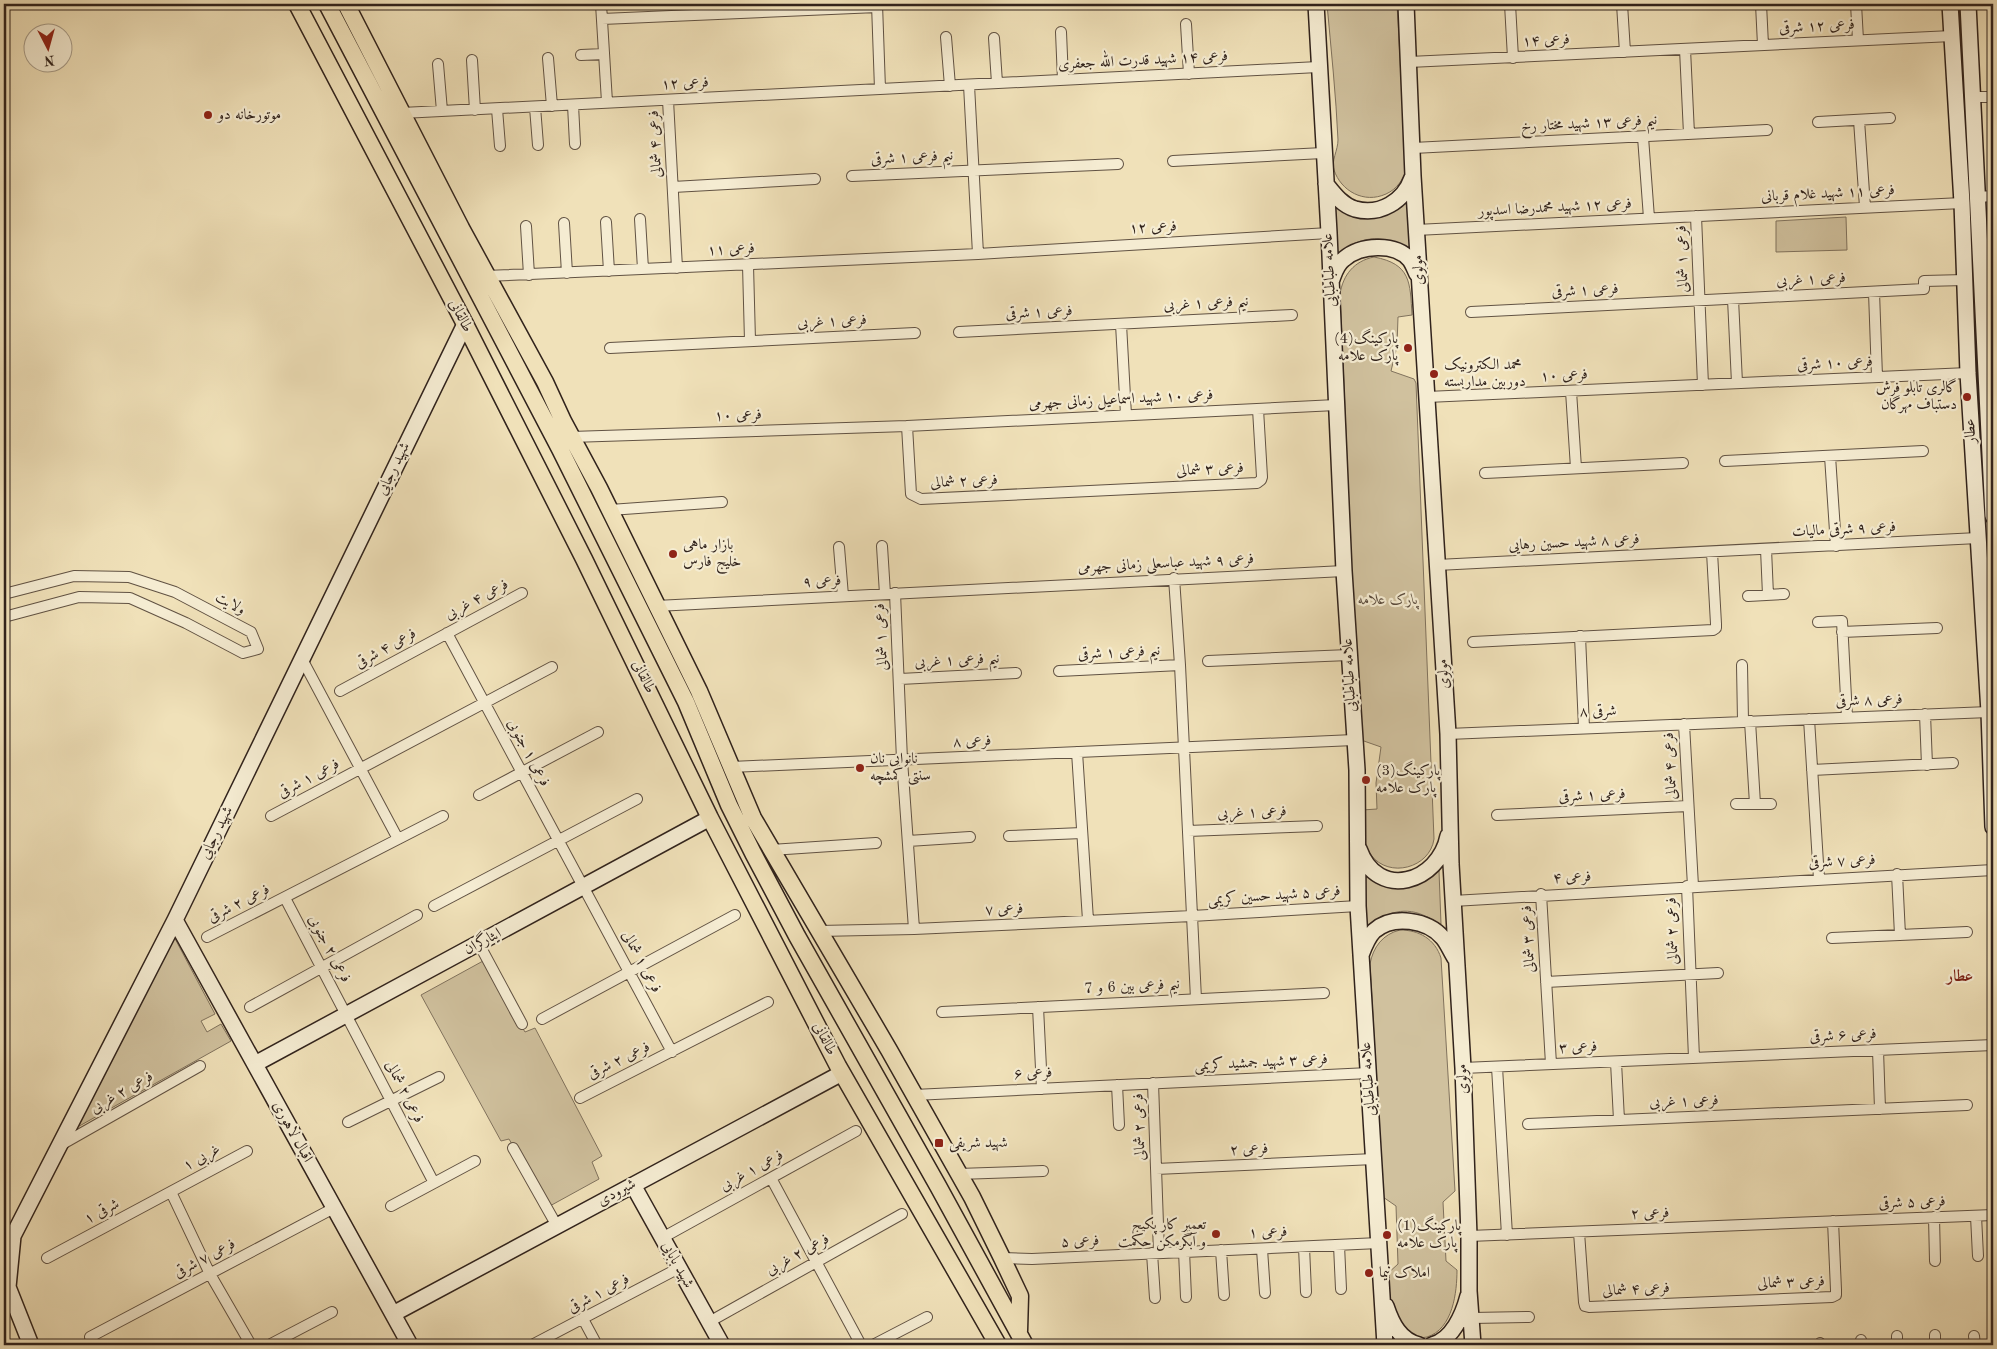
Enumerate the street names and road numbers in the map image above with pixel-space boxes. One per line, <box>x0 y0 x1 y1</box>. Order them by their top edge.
street label: فرعی ۱۲ شرقی <box>1779 17 1855 37</box>
street label: فرعی ۱۴ <box>1522 32 1570 51</box>
street label: فرعی ۱۴ شهید قدرت الله جعفری <box>1057 43 1228 74</box>
street label: فرعی ۱۲ <box>661 75 709 94</box>
street label: فرعی ۴ شمالی <box>647 110 666 178</box>
street label: نیم فرعی ۱۳ شهید مختار رخ <box>1521 113 1658 141</box>
street label: نیم فرعی ۱ شرقی <box>870 147 954 174</box>
street label: فرعی ۱۱ شهید غلام قربانی <box>1761 183 1895 209</box>
street label: فرعی ۱۲ شهید محمدرضا اسدپور <box>1476 196 1632 222</box>
street label: فرعی ۱۲ <box>1129 219 1177 238</box>
street label: فرعی ۱ شمالی <box>1674 225 1693 293</box>
street label: علامه طباطبایی <box>1321 232 1340 307</box>
street label: فرعی ۱۱ <box>707 241 755 260</box>
street label: مولوی <box>1411 254 1427 286</box>
street label: فرعی ۱ غربی <box>1776 271 1846 291</box>
street label: فرعی ۱ شرقی <box>1551 281 1619 301</box>
street label: نیم فرعی ۱ غربی <box>1163 294 1249 320</box>
street label: طالقانی <box>445 297 475 335</box>
street label: فرعی ۱ شرقی <box>1005 303 1073 323</box>
street label: فرعی ۱ غربی <box>797 313 867 333</box>
street label: فرعی ۱۰ شرقی <box>1797 354 1873 374</box>
street label: فرعی ۱۰ <box>1540 367 1588 386</box>
street label: فرعی ۱۰ شهید اسماعیل زمانی جهرمی <box>1028 388 1214 414</box>
street label: فرعی ۱۰ <box>714 408 762 425</box>
street label: عطار <box>1963 418 1979 446</box>
street label: شهید رجایی <box>375 440 414 498</box>
street label: فرعی ۳ شمالی <box>1176 461 1244 480</box>
street label: فرعی ۲ شمالی <box>930 473 998 492</box>
street label: فرعی ۹ شرقی مالیات <box>1792 519 1896 541</box>
street label: فرعی ۸ شهید حسین رهایی <box>1508 532 1640 555</box>
street label: فرعی ۹ شهید عباسعلی زمانی جهرمی <box>1077 552 1255 578</box>
street label: فرعی ۹ <box>802 573 842 591</box>
street label: فرعی ۴ غربی <box>443 577 512 625</box>
street label: ولایت <box>212 590 247 619</box>
street label: فرعی ۱ شمالی <box>873 603 892 671</box>
street label: فرعی ۴ شرقی <box>353 625 419 673</box>
street label: علامه طباطبایی <box>1341 637 1360 712</box>
street label: نیم فرعی ۱ شرقی <box>1077 642 1161 669</box>
street label: نیم فرعی ۱ غربی <box>914 651 1000 677</box>
street label: طالقانی <box>629 658 657 696</box>
street label: مولوی <box>1435 658 1453 690</box>
street label: فرعی ۸ شرقی <box>1835 691 1903 711</box>
street label: ۸ شرقی <box>1579 703 1617 721</box>
street label: فرعی ۱ جنوبی <box>502 717 552 790</box>
street label: فرعی ۴ شمالی <box>1662 732 1681 800</box>
street label: فرعی ۸ <box>952 733 992 751</box>
street label: فرعی ۱ شرقی <box>275 756 343 802</box>
street label: فرعی ۱ شرقی <box>1558 786 1626 806</box>
street label: شهید رجایی <box>198 804 237 862</box>
street label: فرعی ۱ غربی <box>1217 804 1287 824</box>
street label: فرعی ۷ شرقی <box>1808 852 1876 872</box>
street label: فرعی ۴ <box>1552 869 1592 887</box>
street label: فرعی ۲ شرقی <box>205 881 273 927</box>
street label: فرعی ۵ شهید حسین کریمی <box>1207 882 1341 910</box>
street label: فرعی ۲ شمالی <box>1664 897 1683 965</box>
street label: فرعی ۷ <box>984 901 1024 919</box>
street label: فرعی ۳ شمالی <box>1520 905 1539 973</box>
street label: فرعی ۲ جنوبی <box>303 913 353 986</box>
street label: ایثارگران <box>460 923 505 959</box>
street label: فرعی ۱ شمالی <box>618 929 663 996</box>
street label: نیم فرعی بین 6 و 7 <box>1084 977 1181 1003</box>
street label: طالقانی <box>809 1020 839 1058</box>
street label: فرعی ۶ شرقی <box>1809 1026 1877 1046</box>
street label: فرعی ۲ شرقی <box>585 1039 653 1083</box>
street label: فرعی ۳ <box>1558 1039 1598 1057</box>
street label: علامه طباطبایی <box>1359 1041 1380 1117</box>
street label: فرعی ۳ شهید جمشید کریمی <box>1194 1050 1328 1076</box>
street label: فرعی ۲ شمالی <box>381 1059 426 1126</box>
street label: مولوی <box>1455 1063 1471 1095</box>
street label: فرعی ۶ <box>1013 1065 1053 1083</box>
street label: فرعی ۲ غربی <box>88 1069 157 1119</box>
street label: فرعی ۲ شمالی <box>1131 1093 1150 1161</box>
street label: فرعی ۱ غربی <box>1649 1093 1719 1113</box>
street label: اقبال لاهوری <box>269 1099 315 1165</box>
street label: فرعی ۲ <box>1229 1141 1269 1159</box>
street label: ۱ غربی <box>181 1142 224 1176</box>
street label: فرعی ۱ غربی <box>718 1148 787 1196</box>
street label: شیرودی <box>595 1177 639 1209</box>
street label: فرعی ۵ شرقی <box>1878 1193 1946 1213</box>
street label: ۱ شرقی <box>82 1196 122 1228</box>
street label: فرعی ۲ <box>1630 1206 1670 1223</box>
street label: فرعی ۱ <box>1248 1225 1288 1242</box>
street label: فرعی ۲ غربی <box>764 1232 833 1280</box>
street label: فرعی ۵ <box>1060 1233 1100 1251</box>
street label: فرعی ۷ شرقی <box>171 1236 239 1282</box>
street label: شهید بابایی <box>657 1239 696 1291</box>
street label: فرعی ۱ شرقی <box>565 1271 633 1317</box>
street label: فرعی ۳ شمالی <box>1757 1274 1825 1293</box>
street label: فرعی ۴ شمالی <box>1602 1281 1670 1300</box>

